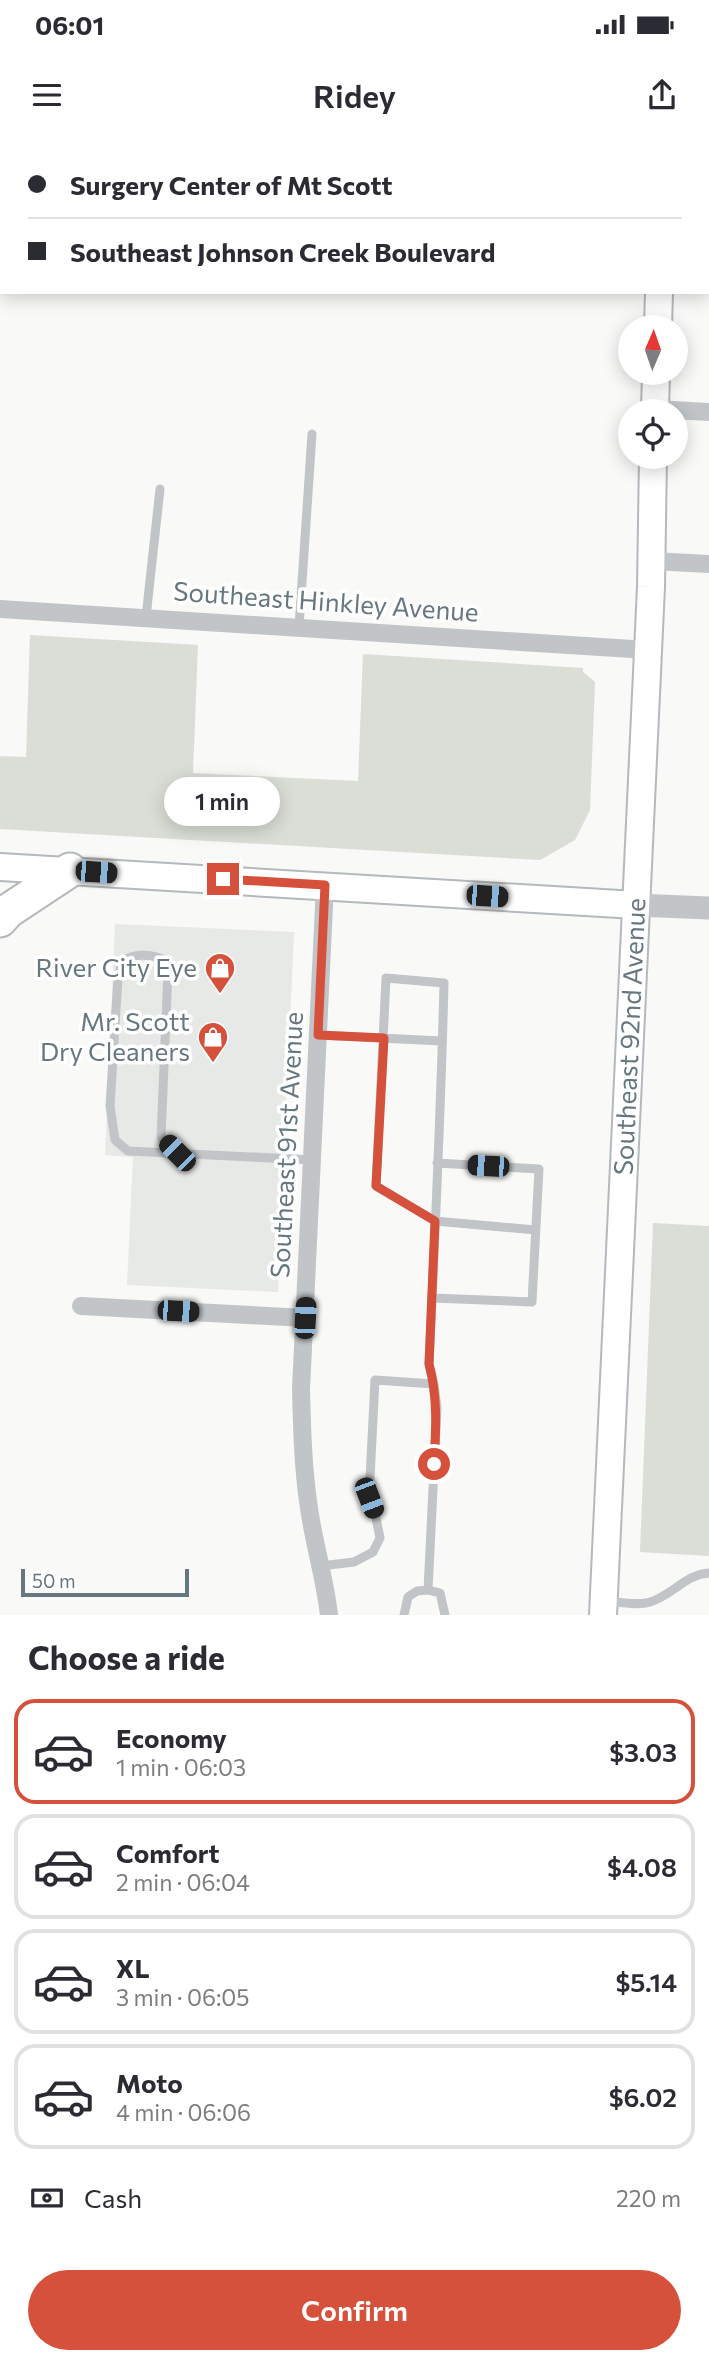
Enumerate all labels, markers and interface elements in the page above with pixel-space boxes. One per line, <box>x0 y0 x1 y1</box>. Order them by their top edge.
text: 06:01 <box>35 9 104 40</box>
text: Ridey <box>313 75 396 115</box>
icon: menu <box>28 76 66 114</box>
icon: share <box>643 76 681 114</box>
text: Surgery Center of Mt Scott <box>70 169 392 200</box>
text: Southeast Johnson Creek Boulevard <box>70 236 495 267</box>
north arrow <box>618 315 688 385</box>
map controls <box>618 315 688 469</box>
button: locate <box>618 399 688 469</box>
street label: Southeast Hinkley Avenue <box>172 574 480 627</box>
callout: 1 min <box>165 778 281 826</box>
text: 1 min <box>195 787 249 815</box>
car <box>75 860 118 884</box>
route end <box>207 863 239 895</box>
car <box>466 884 509 908</box>
street label: Southeast 92nd Avenue <box>607 897 650 1176</box>
place label: River City Eye <box>36 951 197 982</box>
shop icon: River City Eye <box>203 951 237 995</box>
place label: Mr. Scott Dry Cleaners <box>40 1005 190 1066</box>
street label: Southeast 91st Avenue <box>263 1011 308 1279</box>
shop icon: Mr. Scott Dry Cleaners <box>196 1020 230 1064</box>
car <box>155 1131 200 1175</box>
car <box>467 1154 510 1178</box>
car <box>294 1296 317 1340</box>
car <box>157 1299 200 1323</box>
route start <box>418 1448 450 1480</box>
car <box>352 1475 387 1521</box>
scale bar <box>21 1566 189 1598</box>
text: 50 m <box>32 1569 76 1592</box>
text: Choose a ride <box>28 1637 225 1677</box>
icon: car <box>32 1720 95 1783</box>
text: Economy <box>116 1722 227 1753</box>
text: $3.03 <box>609 1736 677 1767</box>
text: 1 min · 06:03 <box>116 1753 246 1781</box>
icon: car <box>32 1835 95 1898</box>
text: Comfort <box>116 1837 219 1868</box>
text: $4.08 <box>607 1851 677 1882</box>
text: 2 min · 06:04 <box>116 1868 250 1896</box>
icon: car <box>32 1950 95 2013</box>
text: XL <box>116 1952 150 1983</box>
text: $5.14 <box>615 1966 677 1997</box>
text: 3 min · 06:05 <box>116 1983 250 2011</box>
icon: car <box>32 2065 95 2128</box>
text: Moto <box>116 2067 183 2098</box>
text: $6.02 <box>609 2081 677 2112</box>
text: 4 min · 06:06 <box>116 2098 251 2126</box>
icon: cash <box>28 2179 66 2217</box>
text: Cash <box>84 2182 142 2213</box>
text: 220 m <box>616 2184 681 2212</box>
button: Confirm <box>28 2270 681 2350</box>

